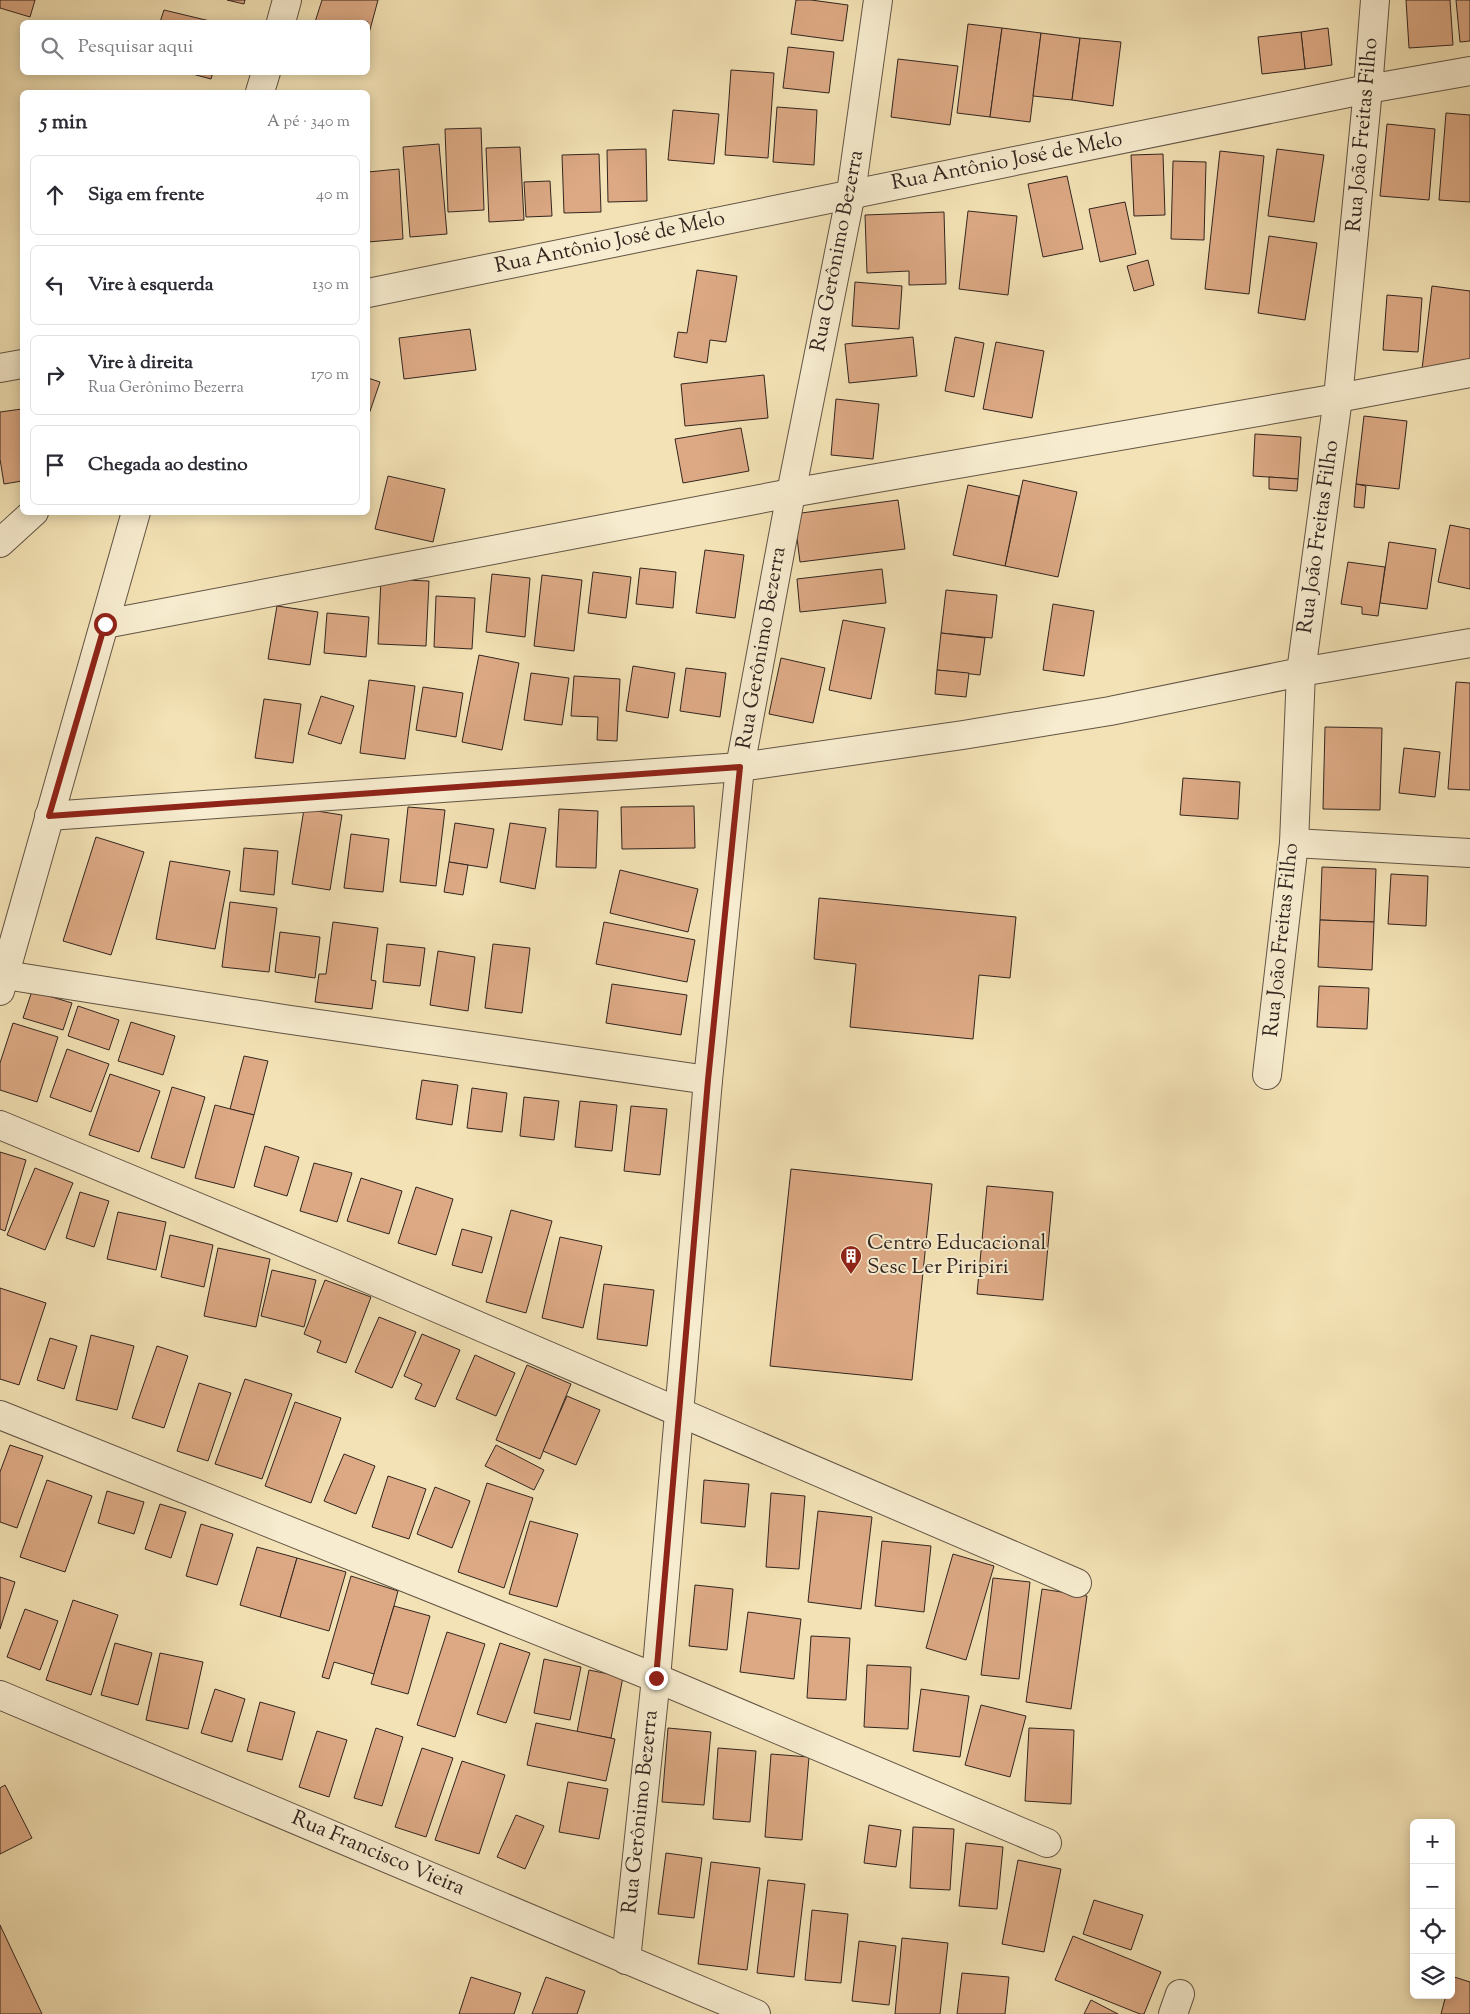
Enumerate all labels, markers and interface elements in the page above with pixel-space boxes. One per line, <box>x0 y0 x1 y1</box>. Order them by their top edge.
search box <box>20 20 370 75</box>
icon: search <box>38 34 66 62</box>
text: Pesquisar aqui <box>78 34 193 61</box>
street label: Rua João Freitas Filho <box>1340 37 1386 233</box>
text: 5 min <box>40 108 87 138</box>
text: A pé · 340 m <box>267 111 350 134</box>
street label: Rua Antônio José de Melo <box>889 125 1125 199</box>
street label: Rua Gerônimo Bezerra <box>804 147 872 354</box>
icon: ahead <box>41 181 69 209</box>
text: Siga em frente <box>88 182 204 209</box>
text: 40 m <box>316 184 349 207</box>
street label: Rua Antônio José de Melo <box>492 204 728 282</box>
icon: left <box>41 271 69 299</box>
text: Vire à esquerda <box>88 272 214 299</box>
text: 130 m <box>312 274 349 297</box>
text: Vire à direita <box>88 350 193 377</box>
icon: right <box>41 361 69 389</box>
text: 170 m <box>311 364 349 387</box>
text: Rua Gerônimo Bezerra <box>88 377 244 400</box>
street label: Rua João Freitas Filho <box>1291 438 1347 636</box>
icon: arrive <box>41 451 69 479</box>
text: Chegada ao destino <box>88 452 248 479</box>
street label: Rua Gerônimo Bezerra <box>729 544 795 751</box>
route start <box>94 613 117 636</box>
street label: Rua João Freitas Filho <box>1257 842 1307 1038</box>
place label: Centro Educacional Sesc Ler Piripiri <box>867 1229 1047 1283</box>
building icon: Centro Educacional Sesc Ler Piripiri <box>839 1244 863 1275</box>
route end <box>645 1667 668 1690</box>
street label: Rua Gerônimo Bezerra <box>615 1708 667 1915</box>
street label: Rua Francisco Vieira <box>287 1804 470 1904</box>
map controls <box>1410 1819 1455 1999</box>
button: + <box>1410 1819 1455 1864</box>
button: − <box>1410 1864 1455 1909</box>
button: locate <box>1410 1909 1455 1954</box>
button: layers <box>1410 1954 1455 1999</box>

